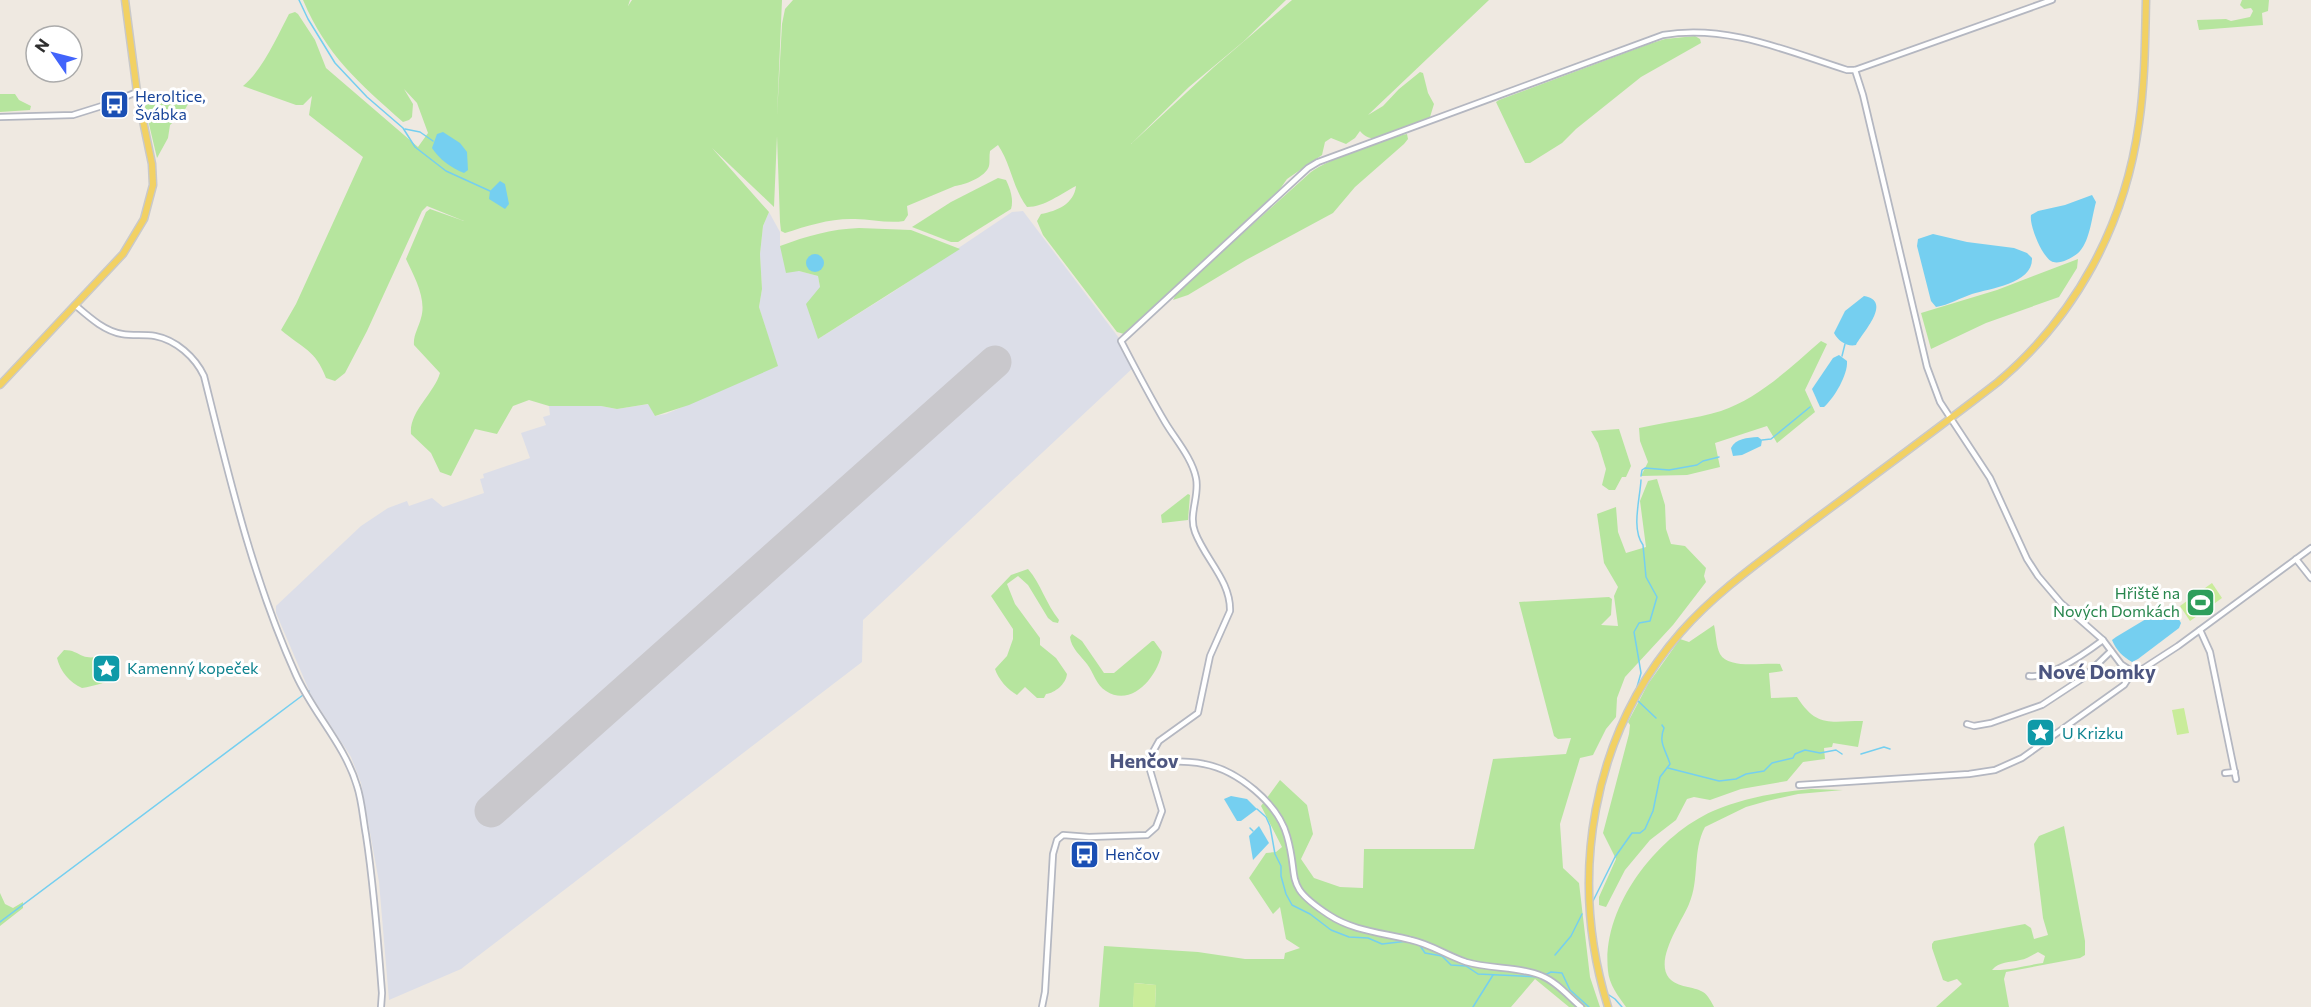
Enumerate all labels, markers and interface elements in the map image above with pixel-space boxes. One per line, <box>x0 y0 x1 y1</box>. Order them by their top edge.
north arrow <box>24 24 84 84</box>
text: N <box>30 35 53 55</box>
place label: Heroltice, Švábka <box>135 86 206 123</box>
bus stop icon: Heroltice, Švábka <box>98 89 130 121</box>
place label: Hřiště na Nových Domkách <box>2053 583 2180 620</box>
sports icon: Hřiště na Nových Domkách <box>2185 586 2217 618</box>
place icon: Kamenný kopeček <box>90 652 122 684</box>
place label: Kamenný kopeček <box>127 658 259 677</box>
district label: Nové Domky <box>2038 659 2156 683</box>
place icon: U Krizku <box>2025 717 2057 749</box>
place label: U Krizku <box>2062 723 2124 742</box>
district label: Henčov <box>1109 748 1179 772</box>
bus stop icon: Henčov <box>1068 838 1100 870</box>
place label: Henčov <box>1105 844 1160 863</box>

